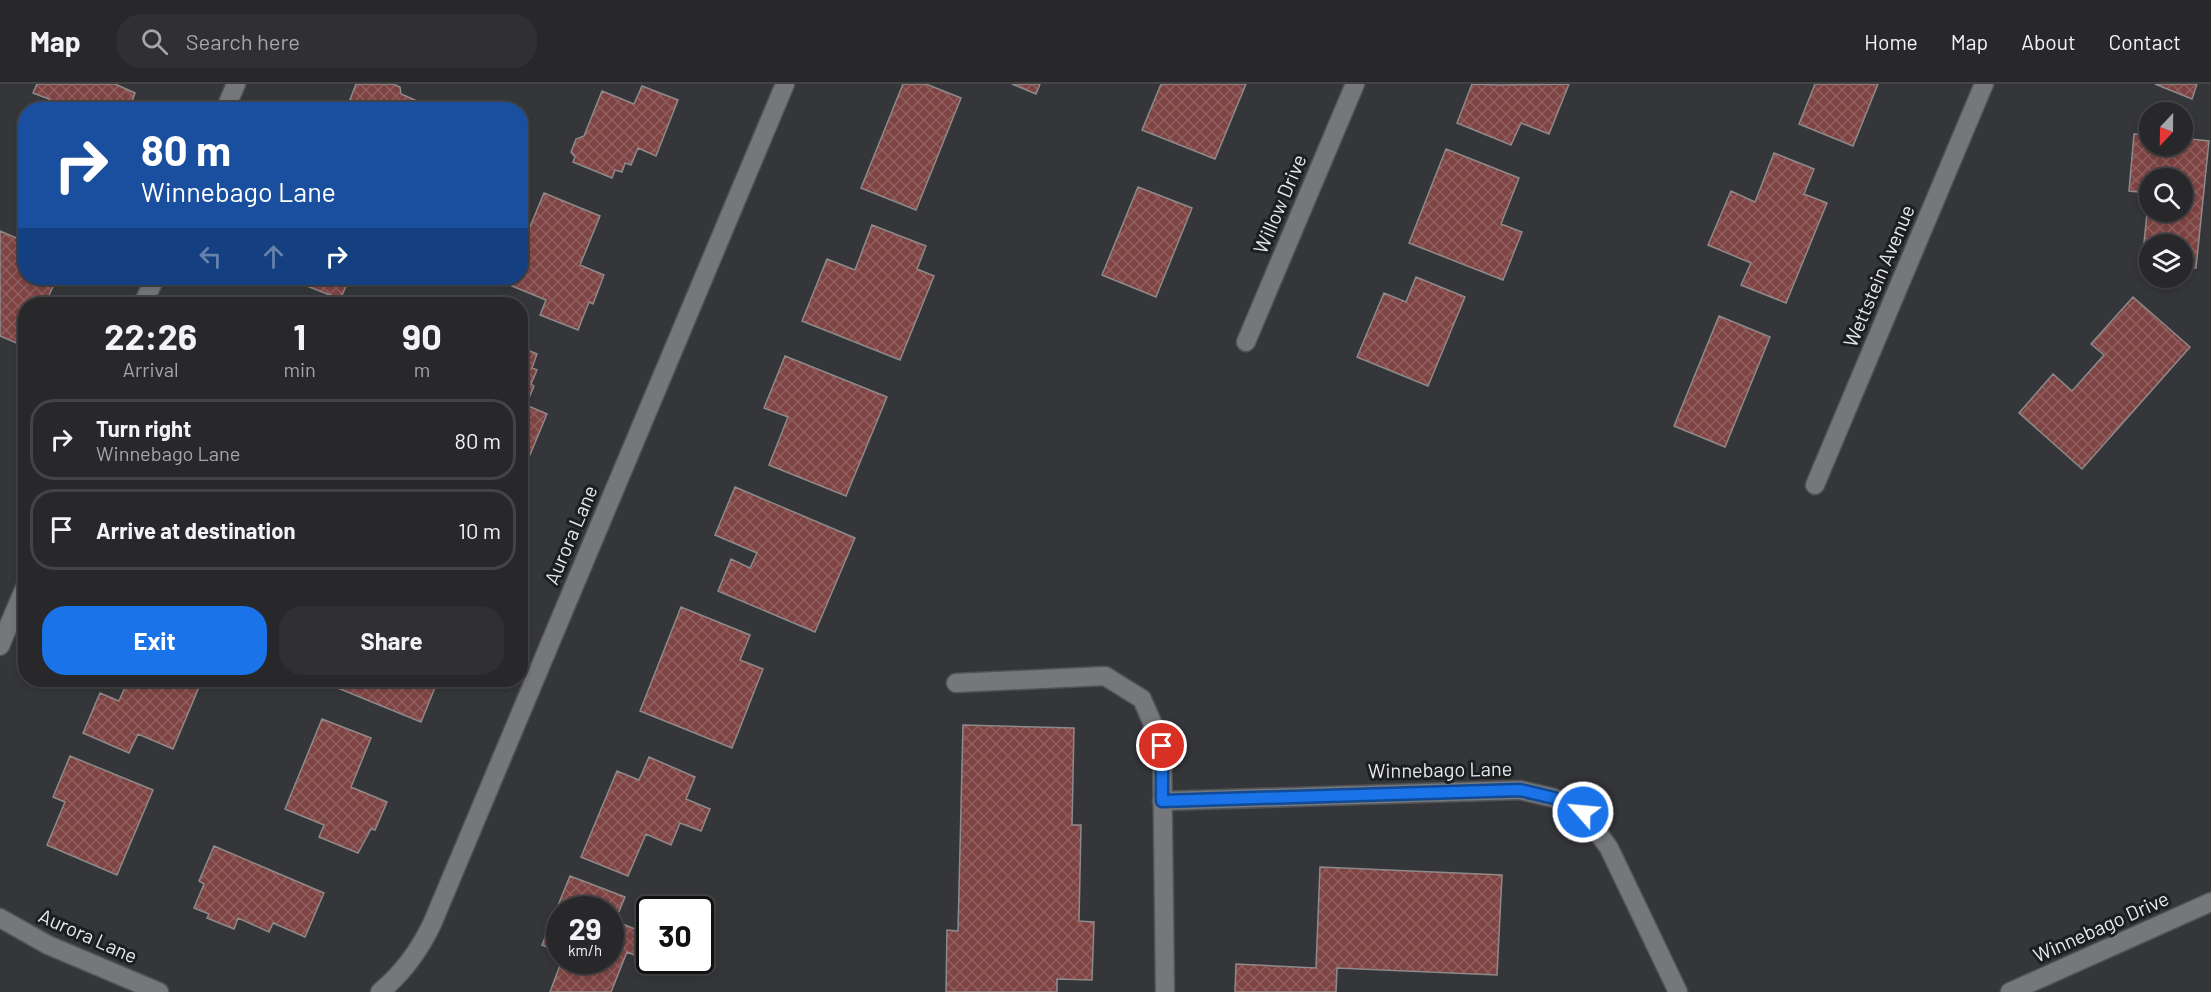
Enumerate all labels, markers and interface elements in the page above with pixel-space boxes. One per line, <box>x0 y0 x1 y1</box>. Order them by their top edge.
search box <box>117 14 537 68</box>
text: Map <box>30 24 81 58</box>
icon: search <box>138 25 171 58</box>
text: Search here <box>186 28 300 54</box>
text: Home <box>1864 29 1918 54</box>
text: Map <box>1951 29 1988 54</box>
text: About <box>2021 29 2076 54</box>
text: Contact <box>2109 29 2181 54</box>
north arrow <box>2139 102 2193 156</box>
map controls <box>2139 102 2193 288</box>
text: 80 m <box>141 124 231 174</box>
icon: right <box>42 126 120 204</box>
street label: Willow Drive <box>1247 150 1311 257</box>
button: search <box>2139 168 2193 222</box>
text: Winnebago Lane <box>141 175 336 207</box>
street label: Wettstein Avenue <box>1837 201 1919 350</box>
button: layers <box>2139 234 2193 288</box>
icon: left <box>194 240 227 273</box>
icon: ahead <box>257 240 290 273</box>
icon: right <box>320 240 353 273</box>
text: 22:26 <box>104 314 197 357</box>
text: 1 <box>293 314 306 357</box>
text: 90 <box>402 314 442 357</box>
text: Arrival <box>123 357 179 381</box>
text: min <box>283 357 316 381</box>
text: m <box>414 357 430 381</box>
text: Turn right <box>96 415 191 441</box>
icon: right <box>45 423 78 456</box>
text: 80 m <box>455 427 501 453</box>
text: Winnebago Lane <box>96 441 240 465</box>
street label: Aurora Lane <box>538 481 602 588</box>
icon: arrive <box>45 513 78 546</box>
text: Arrive at destination <box>96 517 295 543</box>
text: 10 m <box>458 517 501 543</box>
button: Exit <box>42 606 267 675</box>
button: Share <box>279 606 504 675</box>
pin <box>1136 720 1187 771</box>
icon: arrive <box>1145 729 1178 762</box>
street label: Winnebago Lane <box>1368 756 1512 782</box>
position arrow <box>1551 780 1615 844</box>
street label: Winnebago Drive <box>2029 885 2172 967</box>
speed limit sign: 30 <box>636 896 714 974</box>
street label: Aurora Lane <box>35 903 141 967</box>
text: 29 <box>569 910 601 946</box>
text: km/h <box>568 941 602 959</box>

